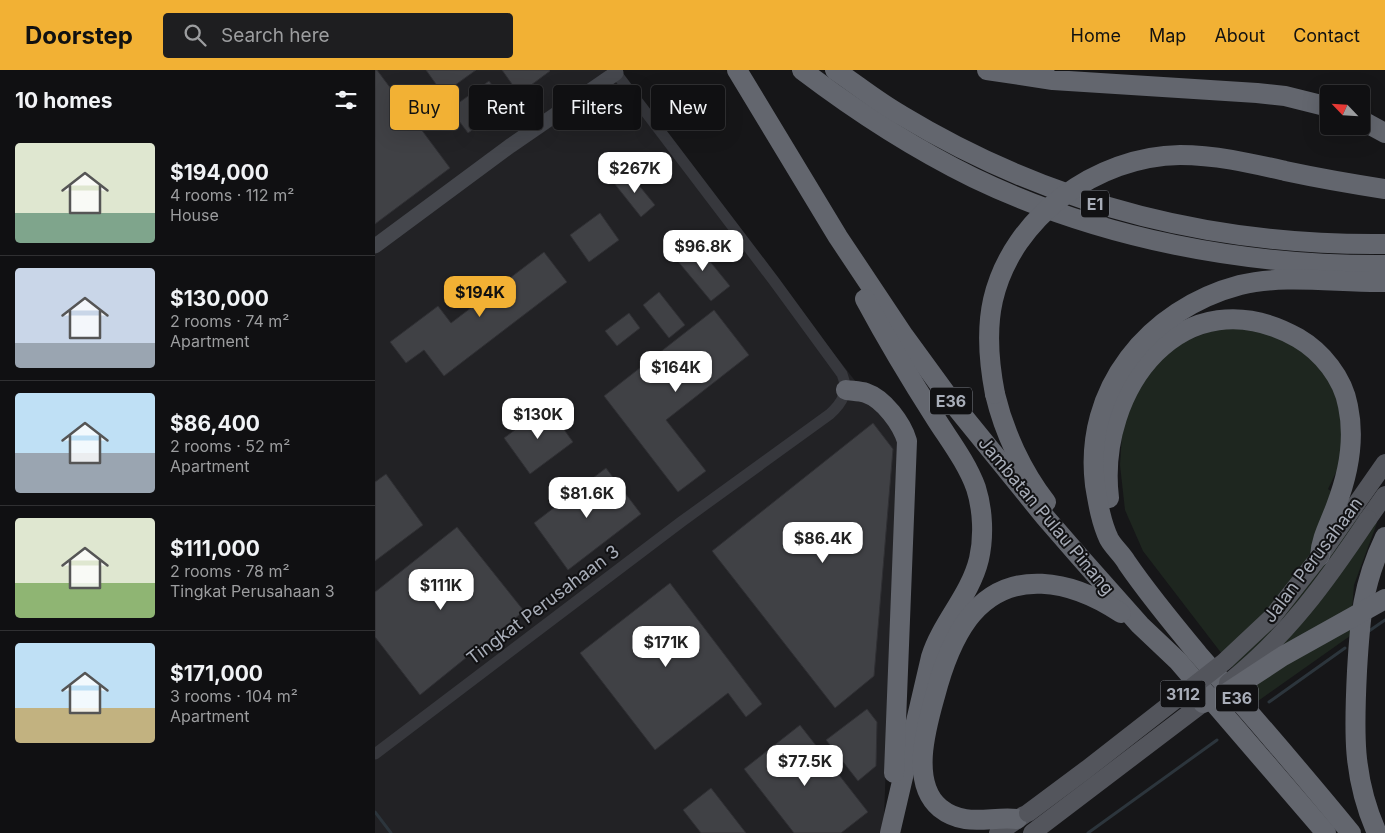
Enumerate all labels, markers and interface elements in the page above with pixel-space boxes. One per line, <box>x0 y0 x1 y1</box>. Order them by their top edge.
search box <box>163 13 513 58</box>
text: Doorstep <box>25 21 133 50</box>
icon: search <box>181 21 209 49</box>
text: Search here <box>221 24 330 47</box>
text: Home <box>1071 25 1121 46</box>
text: Map <box>1149 25 1186 46</box>
text: About <box>1214 25 1265 46</box>
text: Contact <box>1293 25 1360 46</box>
chip: Buy <box>390 85 459 130</box>
chip: Rent <box>469 85 543 130</box>
chip: Filters <box>553 85 641 130</box>
chip: New <box>651 85 725 130</box>
north arrow <box>1320 85 1370 135</box>
map controls <box>1320 85 1370 135</box>
icon: filters <box>332 86 360 114</box>
text: 10 homes <box>15 88 113 113</box>
pin: $267K <box>600 152 670 194</box>
text: $267K <box>609 158 661 178</box>
text: $194,000 <box>170 160 269 185</box>
icon: home <box>55 163 115 223</box>
text: 4 rooms · 112 m² <box>170 185 294 205</box>
road number: E1 <box>1081 190 1109 218</box>
text: House <box>170 205 219 225</box>
pin: $96.8K <box>662 230 744 272</box>
text: $96.8K <box>674 236 732 256</box>
pin: $194K <box>445 276 515 318</box>
text: $194K <box>455 282 505 302</box>
text: $130,000 <box>170 286 269 311</box>
icon: home <box>55 288 115 348</box>
text: 2 rooms · 74 m² <box>170 311 289 331</box>
text: Apartment <box>170 331 250 351</box>
pin: $164K <box>641 350 711 393</box>
text: $164K <box>651 357 701 377</box>
road number: E36 <box>930 388 972 414</box>
pin: $130K <box>503 398 573 440</box>
text: $130K <box>513 404 563 424</box>
text: $86,400 <box>170 411 260 436</box>
icon: home <box>55 413 115 473</box>
street label: Jambatan Pulau Pinang <box>974 432 1119 599</box>
text: 2 rooms · 52 m² <box>170 436 290 456</box>
text: Apartment <box>170 456 250 476</box>
pin: $81.6K <box>546 476 628 519</box>
text: $81.6K <box>560 483 614 503</box>
street label: Jalan Perusahaan <box>1259 493 1366 626</box>
pin: $86.4K <box>782 522 864 564</box>
text: $86.4K <box>794 528 852 548</box>
text: $111,000 <box>170 536 260 561</box>
icon: home <box>55 538 115 598</box>
street label: Tingkat Perusahaan 3 <box>462 540 623 669</box>
text: 2 rooms · 78 m² <box>170 561 290 581</box>
pin: $111K <box>406 568 476 611</box>
text: $111K <box>420 575 462 595</box>
text: Tingkat Perusahaan 3 <box>170 581 335 601</box>
pin: $171K <box>631 626 701 668</box>
text: $171K <box>643 632 689 652</box>
text: $171,000 <box>170 661 263 686</box>
icon: home <box>55 663 115 723</box>
road number: 3112 <box>1161 680 1205 708</box>
road number: E36 <box>1216 684 1258 711</box>
text: 3 rooms · 104 m² <box>170 686 298 706</box>
text: Apartment <box>170 706 250 726</box>
pin: $77.5K <box>764 744 846 787</box>
text: $77.5K <box>778 751 832 771</box>

